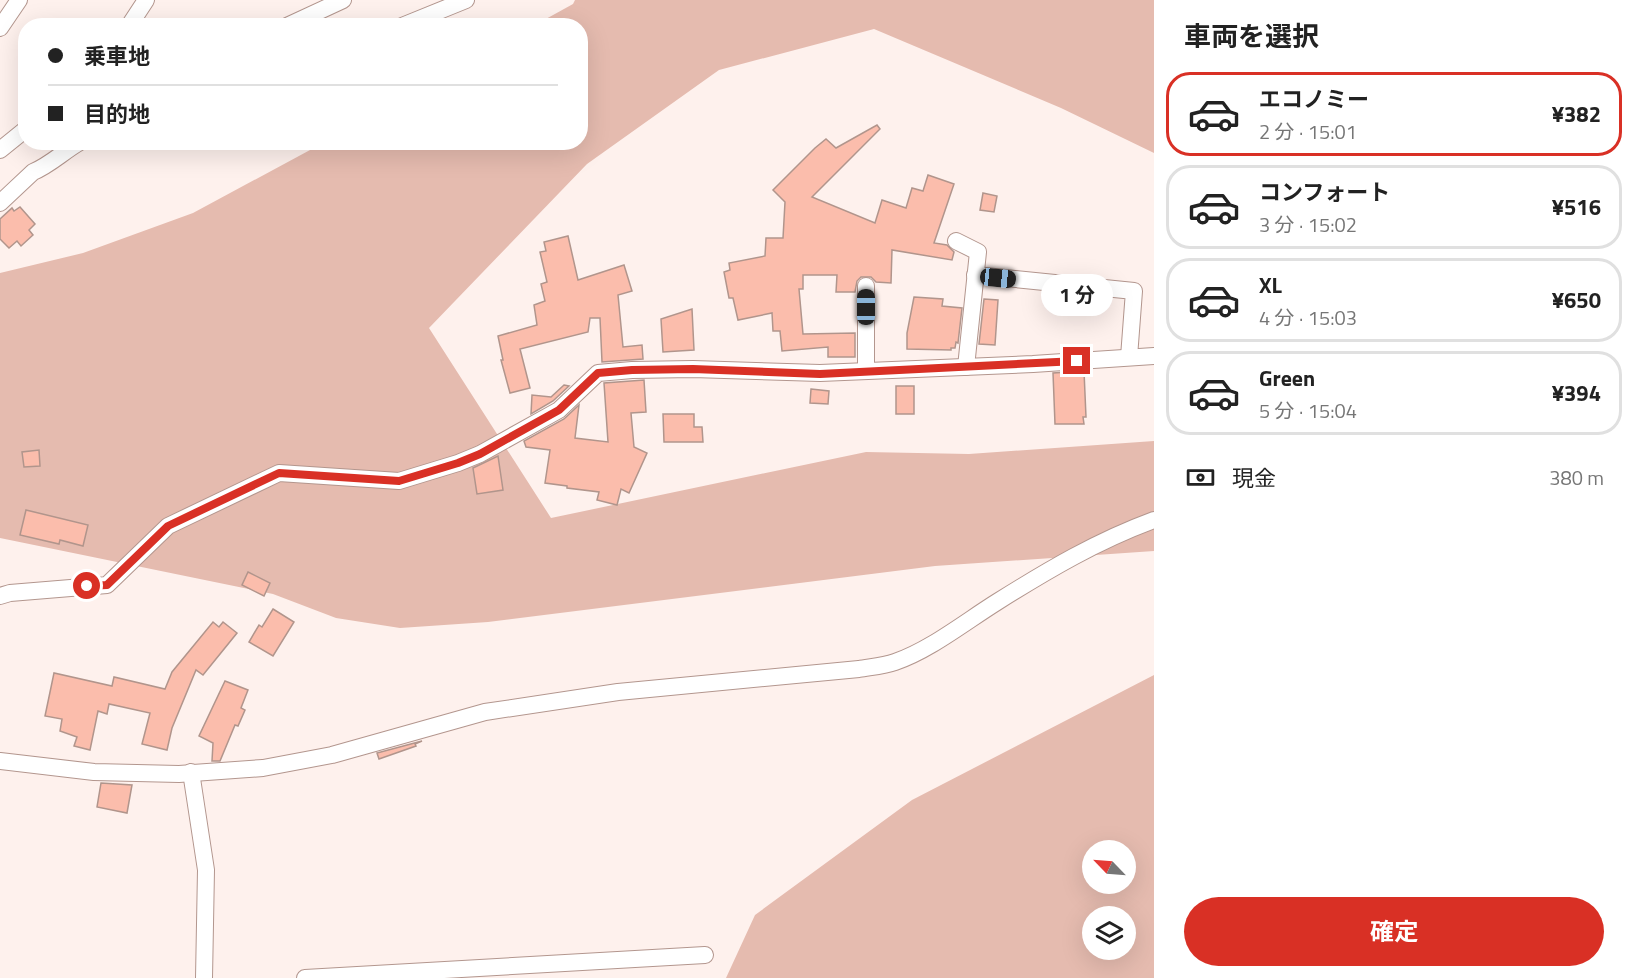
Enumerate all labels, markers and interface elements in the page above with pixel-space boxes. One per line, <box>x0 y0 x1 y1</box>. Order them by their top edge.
text: 車両を選択 <box>1184 15 1319 56</box>
text: 乗車地 <box>84 39 150 73</box>
text: エコノミー <box>1259 82 1369 116</box>
icon: car <box>1187 87 1241 141</box>
text: 目的地 <box>84 97 150 131</box>
text: ¥382 <box>1552 97 1601 131</box>
text: 2 分 · 15:01 <box>1259 116 1357 147</box>
text: コンフォート <box>1259 175 1390 209</box>
icon: car <box>1187 180 1241 234</box>
text: ¥516 <box>1552 190 1601 224</box>
text: 3 分 · 15:02 <box>1259 209 1357 240</box>
car <box>979 267 1017 289</box>
text: XL <box>1259 268 1282 302</box>
icon: car <box>1187 273 1241 327</box>
callout: 1 分 <box>1041 274 1113 316</box>
text: 1 分 <box>1059 279 1095 310</box>
text: ¥650 <box>1552 283 1601 317</box>
car <box>857 289 875 325</box>
text: 4 分 · 15:03 <box>1259 302 1357 333</box>
route end <box>1063 347 1090 374</box>
text: Green <box>1259 361 1315 395</box>
icon: car <box>1187 366 1241 420</box>
text: ¥394 <box>1552 376 1601 410</box>
text: 5 分 · 15:04 <box>1259 395 1357 426</box>
icon: cash <box>1184 461 1217 494</box>
text: 現金 <box>1232 461 1276 495</box>
text: 380 m <box>1549 462 1604 493</box>
route start <box>73 572 100 599</box>
north arrow <box>1082 840 1136 894</box>
map controls <box>1082 840 1136 960</box>
button: 確定 <box>1184 897 1604 966</box>
button: layers <box>1082 906 1136 960</box>

